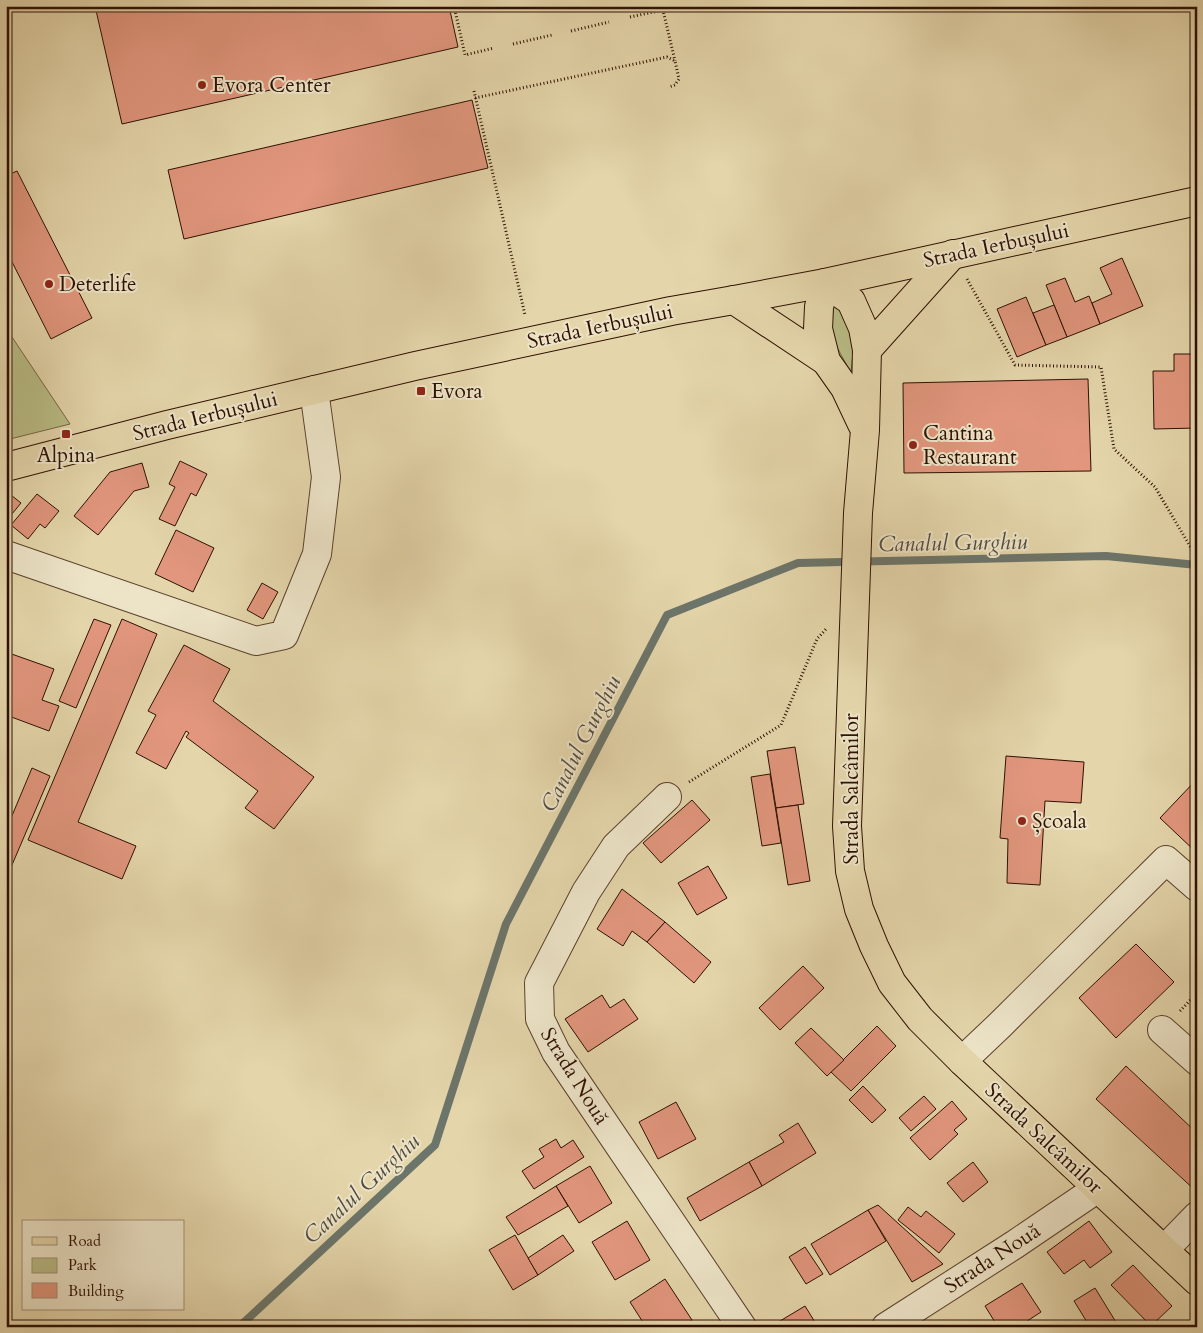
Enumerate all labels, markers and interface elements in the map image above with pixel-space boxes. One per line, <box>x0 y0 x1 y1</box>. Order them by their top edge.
place label: Evora Center <box>212 71 331 100</box>
marker: Evora Center <box>196 79 208 91</box>
street label: Strada Ierbușului <box>921 216 1072 275</box>
place label: Deterlife <box>59 270 137 299</box>
marker: Deterlife <box>43 278 55 290</box>
street label: Strada Ierbușului <box>525 297 676 356</box>
place label: Evora <box>431 377 483 406</box>
street label: Strada Ierbușului <box>130 384 281 448</box>
marker: Evora <box>415 385 427 397</box>
place label: Cantina Restaurant <box>923 419 1017 472</box>
marker: Alpina <box>60 428 72 440</box>
marker: Cantina Restaurant <box>907 439 919 451</box>
place label: Alpina <box>37 441 95 470</box>
water label: Canalul Gurghiu <box>878 527 1028 559</box>
water label: Canalul Gurghiu <box>534 670 628 817</box>
street label: Strada Salcâmilor <box>837 713 866 865</box>
place label: Școala <box>1032 807 1087 836</box>
marker: Școala <box>1016 815 1028 827</box>
street label: Strada Nouă <box>533 1022 616 1130</box>
street label: Strada Salcâmilor <box>978 1076 1109 1201</box>
water label: Canalul Gurghiu <box>297 1127 427 1251</box>
street label: Strada Nouă <box>938 1216 1046 1300</box>
legend <box>22 1220 185 1310</box>
text: Road <box>68 1231 101 1251</box>
text: Park <box>68 1255 97 1275</box>
text: Building <box>68 1281 124 1301</box>

